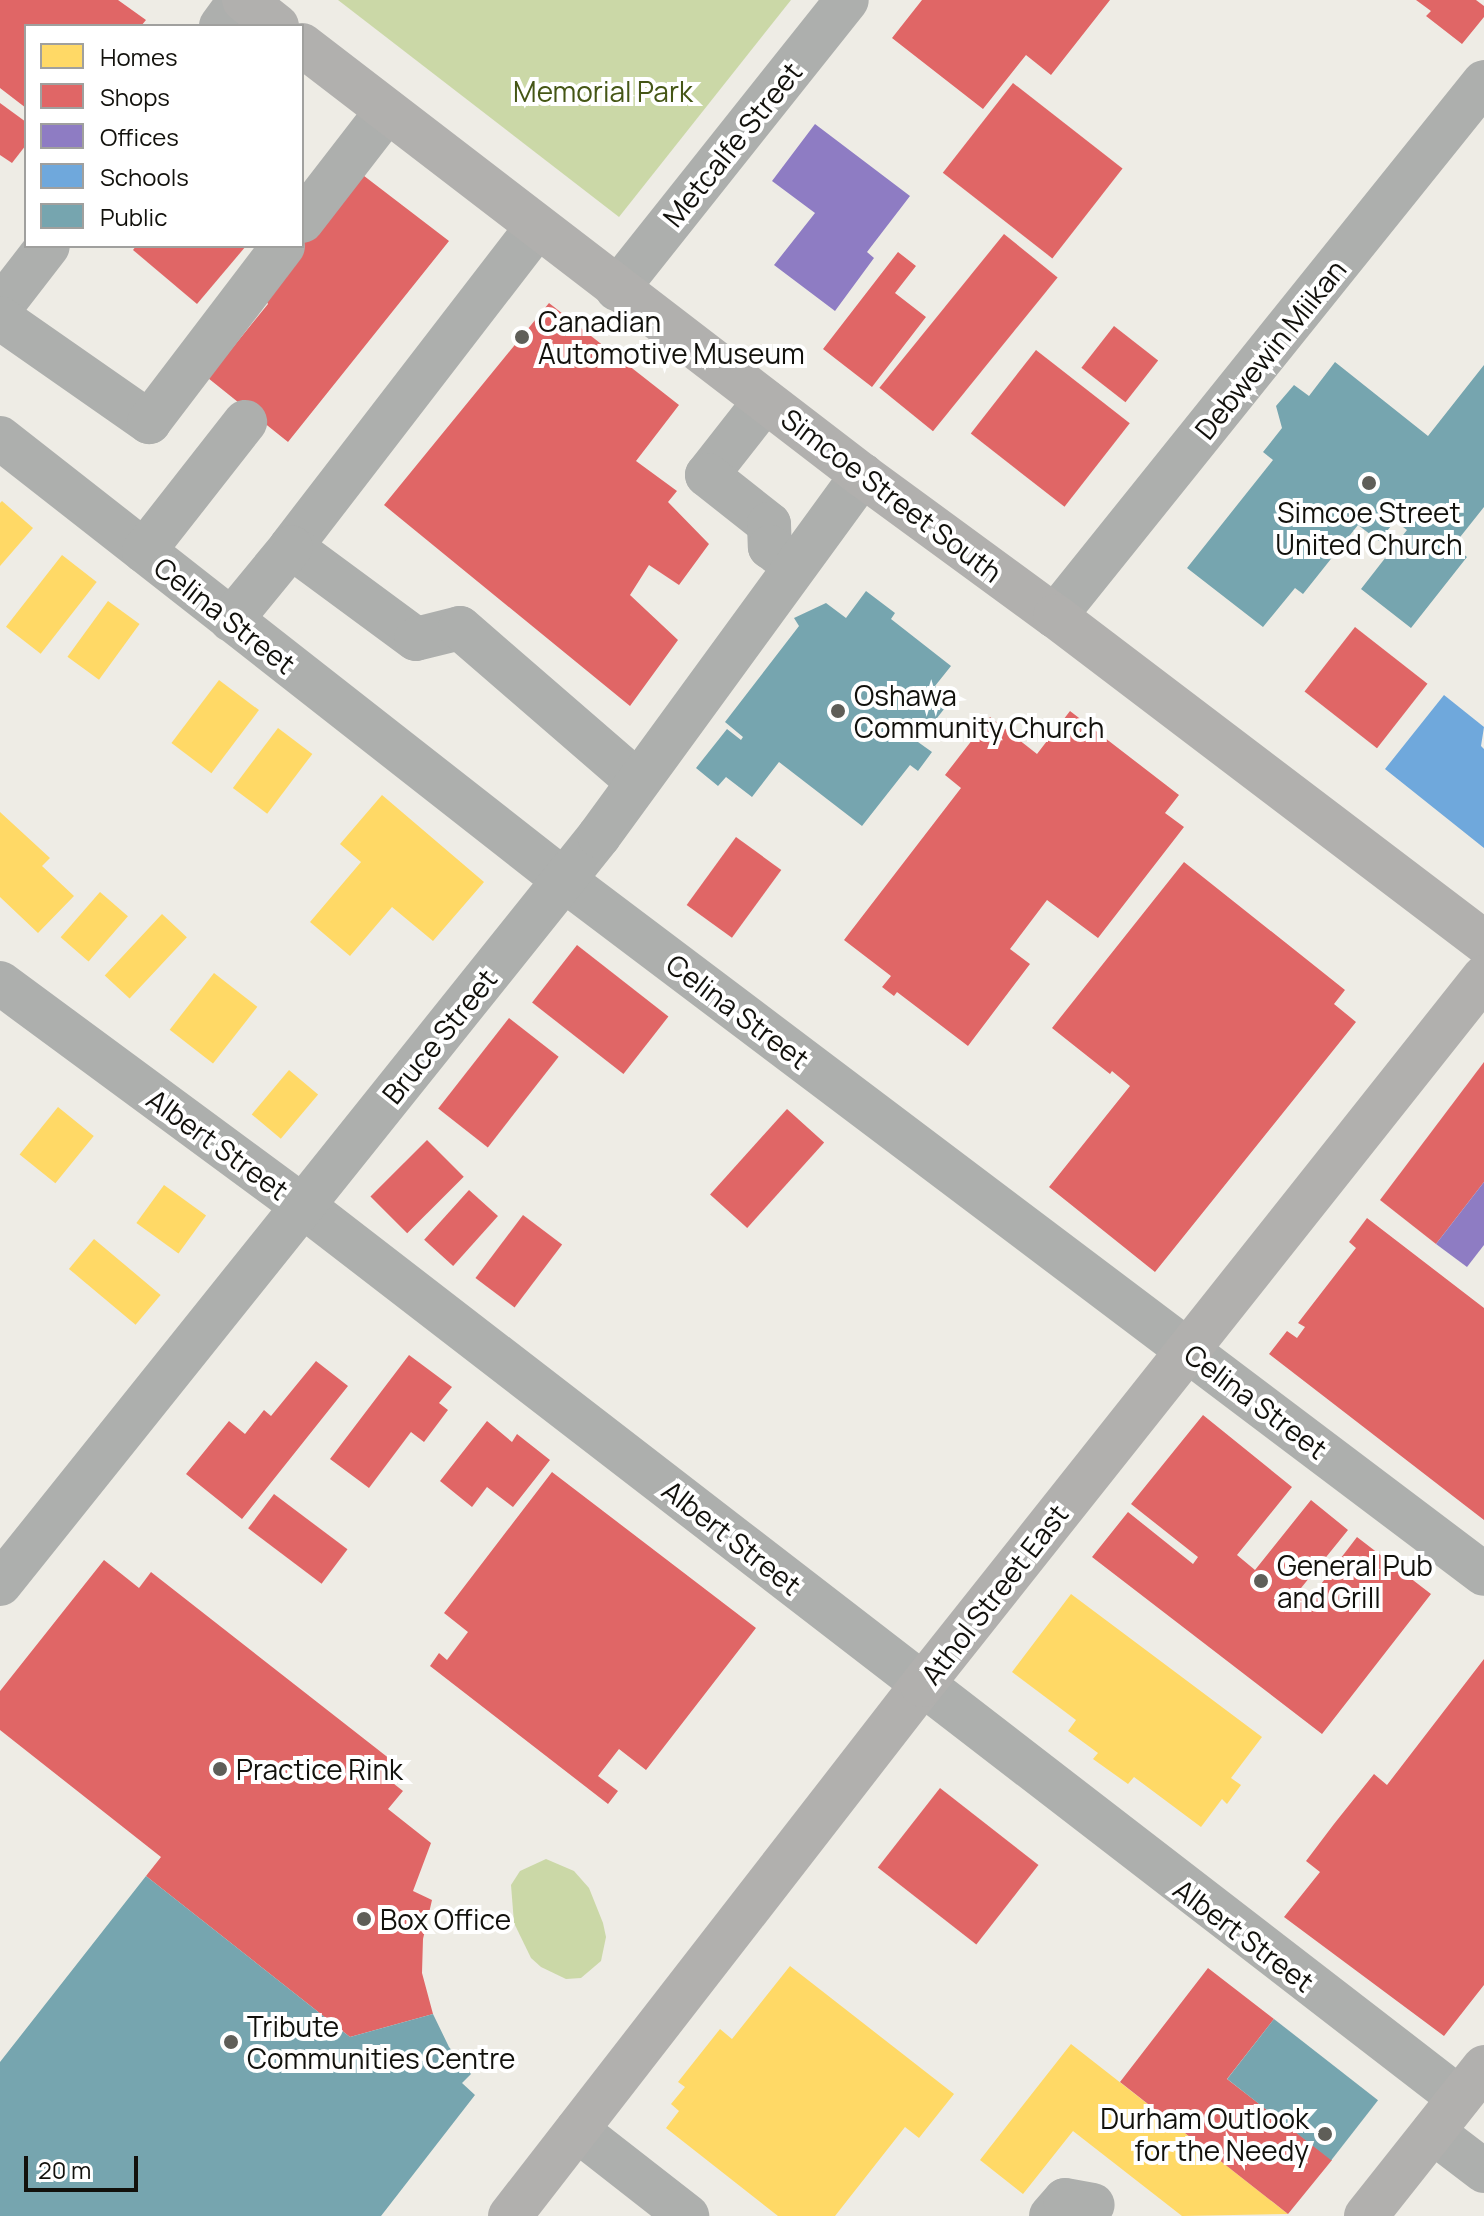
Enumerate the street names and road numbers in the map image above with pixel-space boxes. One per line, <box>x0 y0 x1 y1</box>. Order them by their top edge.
street label: Metcalfe Street <box>656 55 808 233</box>
street label: Debwewin Miikan <box>1187 253 1353 445</box>
street label: Simcoe Street South <box>775 401 1009 589</box>
street label: Celina Street <box>148 550 302 680</box>
street label: Celina Street <box>660 947 816 1075</box>
street label: Bruce Street <box>375 962 503 1110</box>
street label: Albert Street <box>141 1082 295 1206</box>
street label: Celina Street <box>1178 1337 1334 1465</box>
street label: Albert Street <box>656 1473 808 1601</box>
street label: Athol Street East <box>913 1497 1075 1691</box>
street label: Albert Street <box>1167 1872 1321 1998</box>

